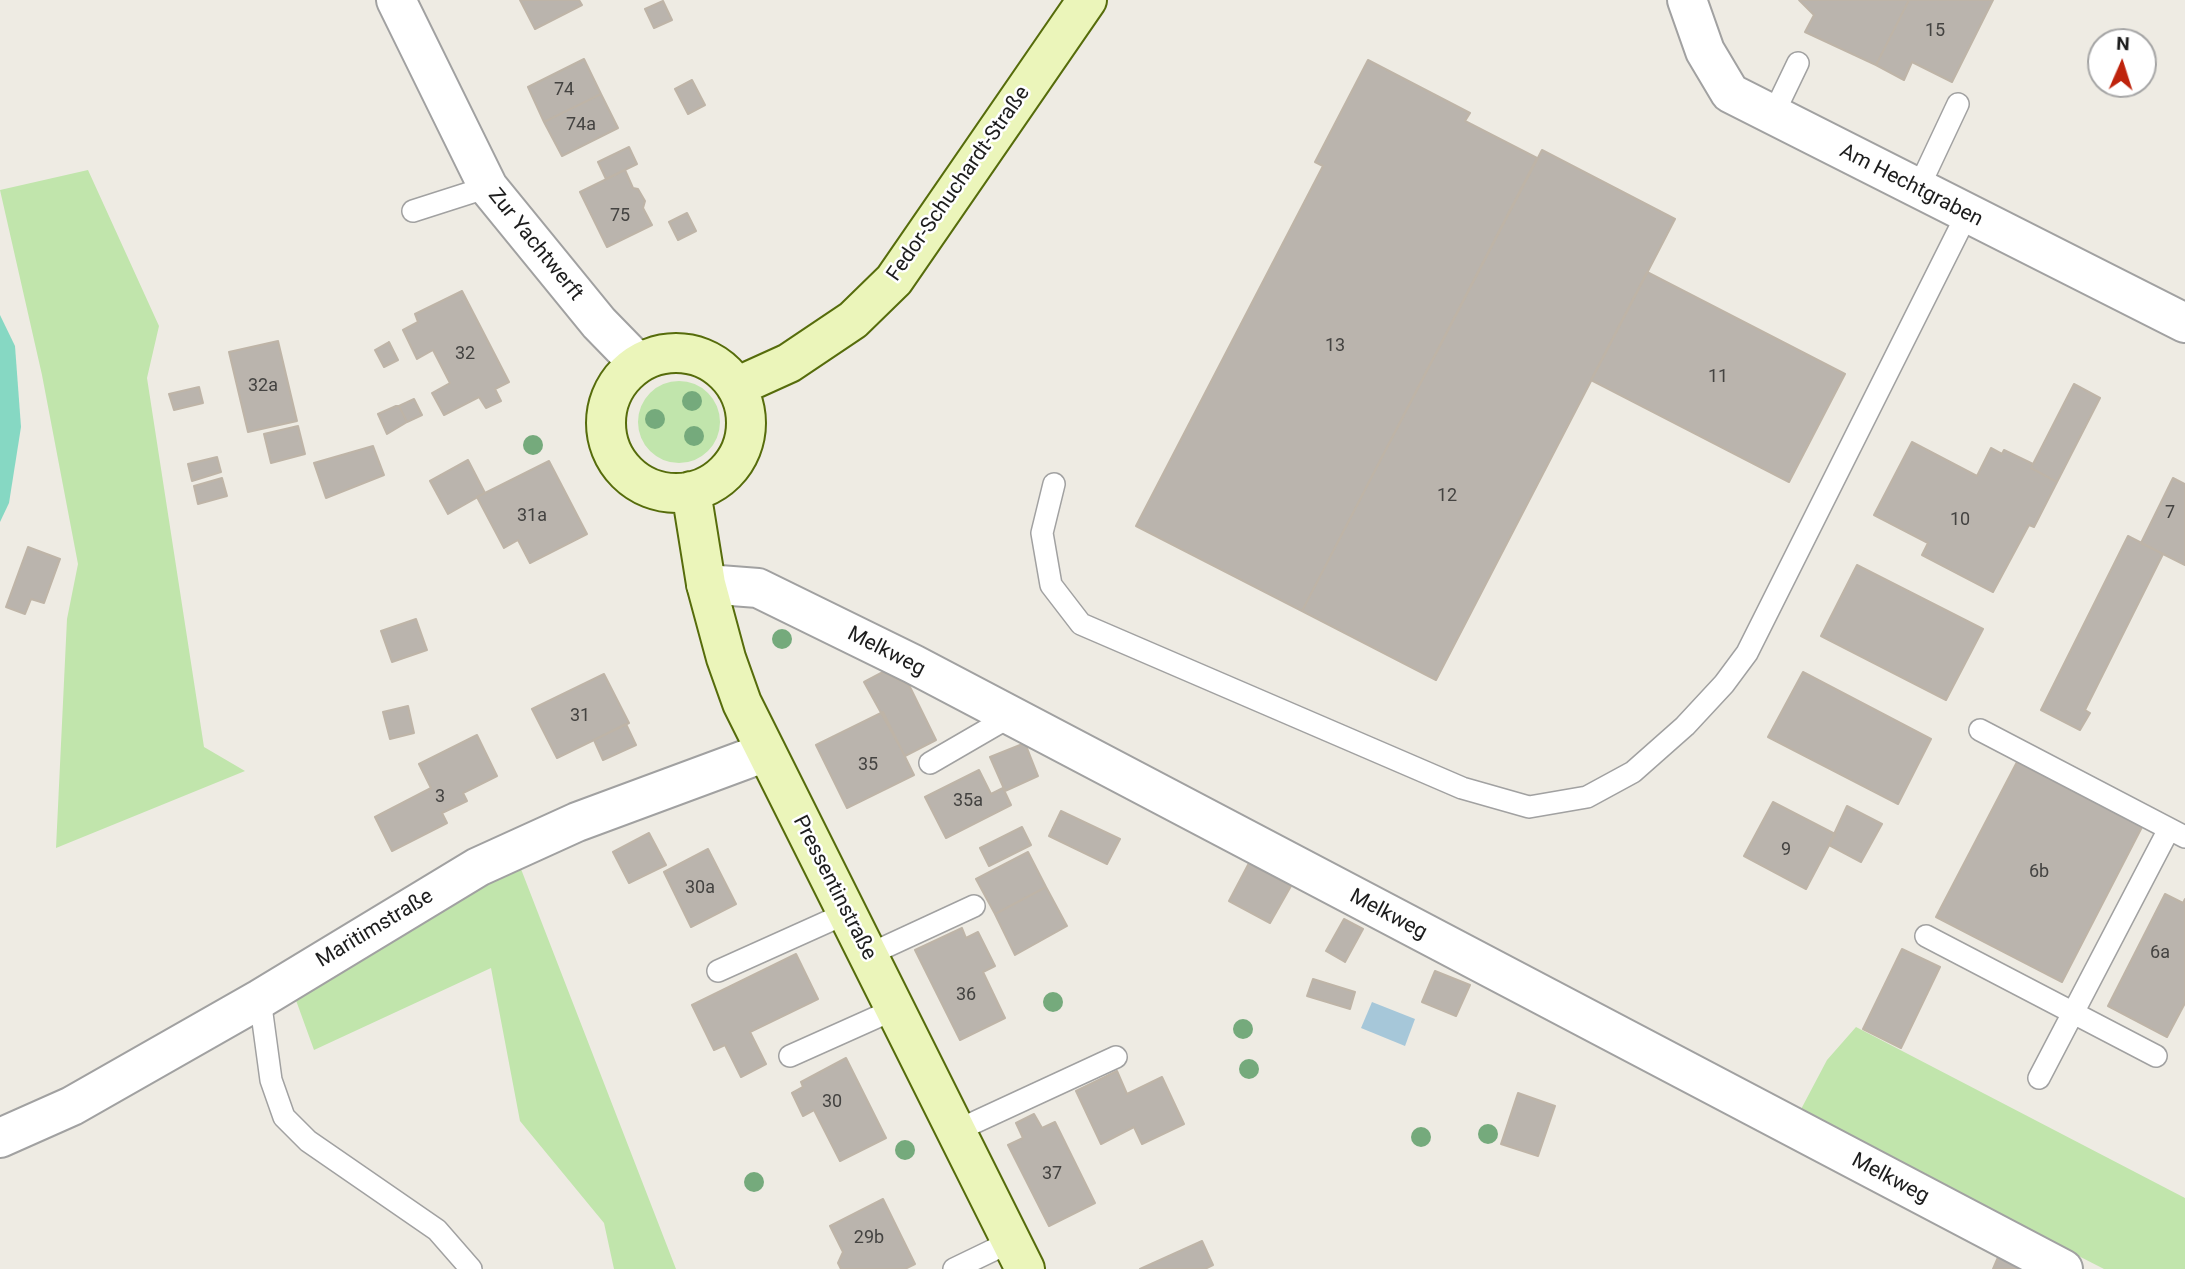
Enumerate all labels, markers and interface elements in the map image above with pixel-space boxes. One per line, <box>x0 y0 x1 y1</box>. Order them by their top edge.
house number: 15 <box>1925 20 1945 42</box>
north arrow <box>2087 28 2157 98</box>
text: N <box>2116 32 2130 55</box>
house number: 74 <box>554 79 574 101</box>
street label: Fedor-Schuchardt-Straße <box>882 82 1036 286</box>
house number: 74a <box>566 114 596 136</box>
street label: Am Hechtgraben <box>1835 139 1987 233</box>
street label: Zur Yachtwerft <box>482 184 588 306</box>
house number: 75 <box>610 205 630 227</box>
house number: 13 <box>1325 335 1345 357</box>
house number: 32 <box>455 343 475 365</box>
house number: 11 <box>1708 366 1728 388</box>
house number: 32a <box>248 375 278 397</box>
house number: 12 <box>1437 485 1457 507</box>
house number: 7 <box>2165 502 2175 524</box>
house number: 31a <box>517 505 547 527</box>
house number: 10 <box>1950 509 1970 531</box>
street label: Melkweg <box>843 622 929 682</box>
house number: 31 <box>570 705 590 727</box>
house number: 35 <box>858 754 878 776</box>
house number: 3 <box>435 786 445 808</box>
house number: 35a <box>953 790 983 812</box>
street label: Pressentinstraße <box>787 812 881 964</box>
house number: 9 <box>1781 839 1791 861</box>
house number: 6b <box>2029 861 2049 883</box>
house number: 30a <box>685 877 715 899</box>
street label: Maritimstraße <box>312 884 438 974</box>
street label: Melkweg <box>1345 884 1431 946</box>
house number: 6a <box>2150 942 2170 964</box>
house number: 36 <box>956 984 976 1006</box>
house number: 30 <box>822 1091 842 1113</box>
street label: Melkweg <box>1847 1148 1933 1210</box>
house number: 37 <box>1042 1163 1062 1185</box>
house number: 29b <box>854 1227 884 1249</box>

